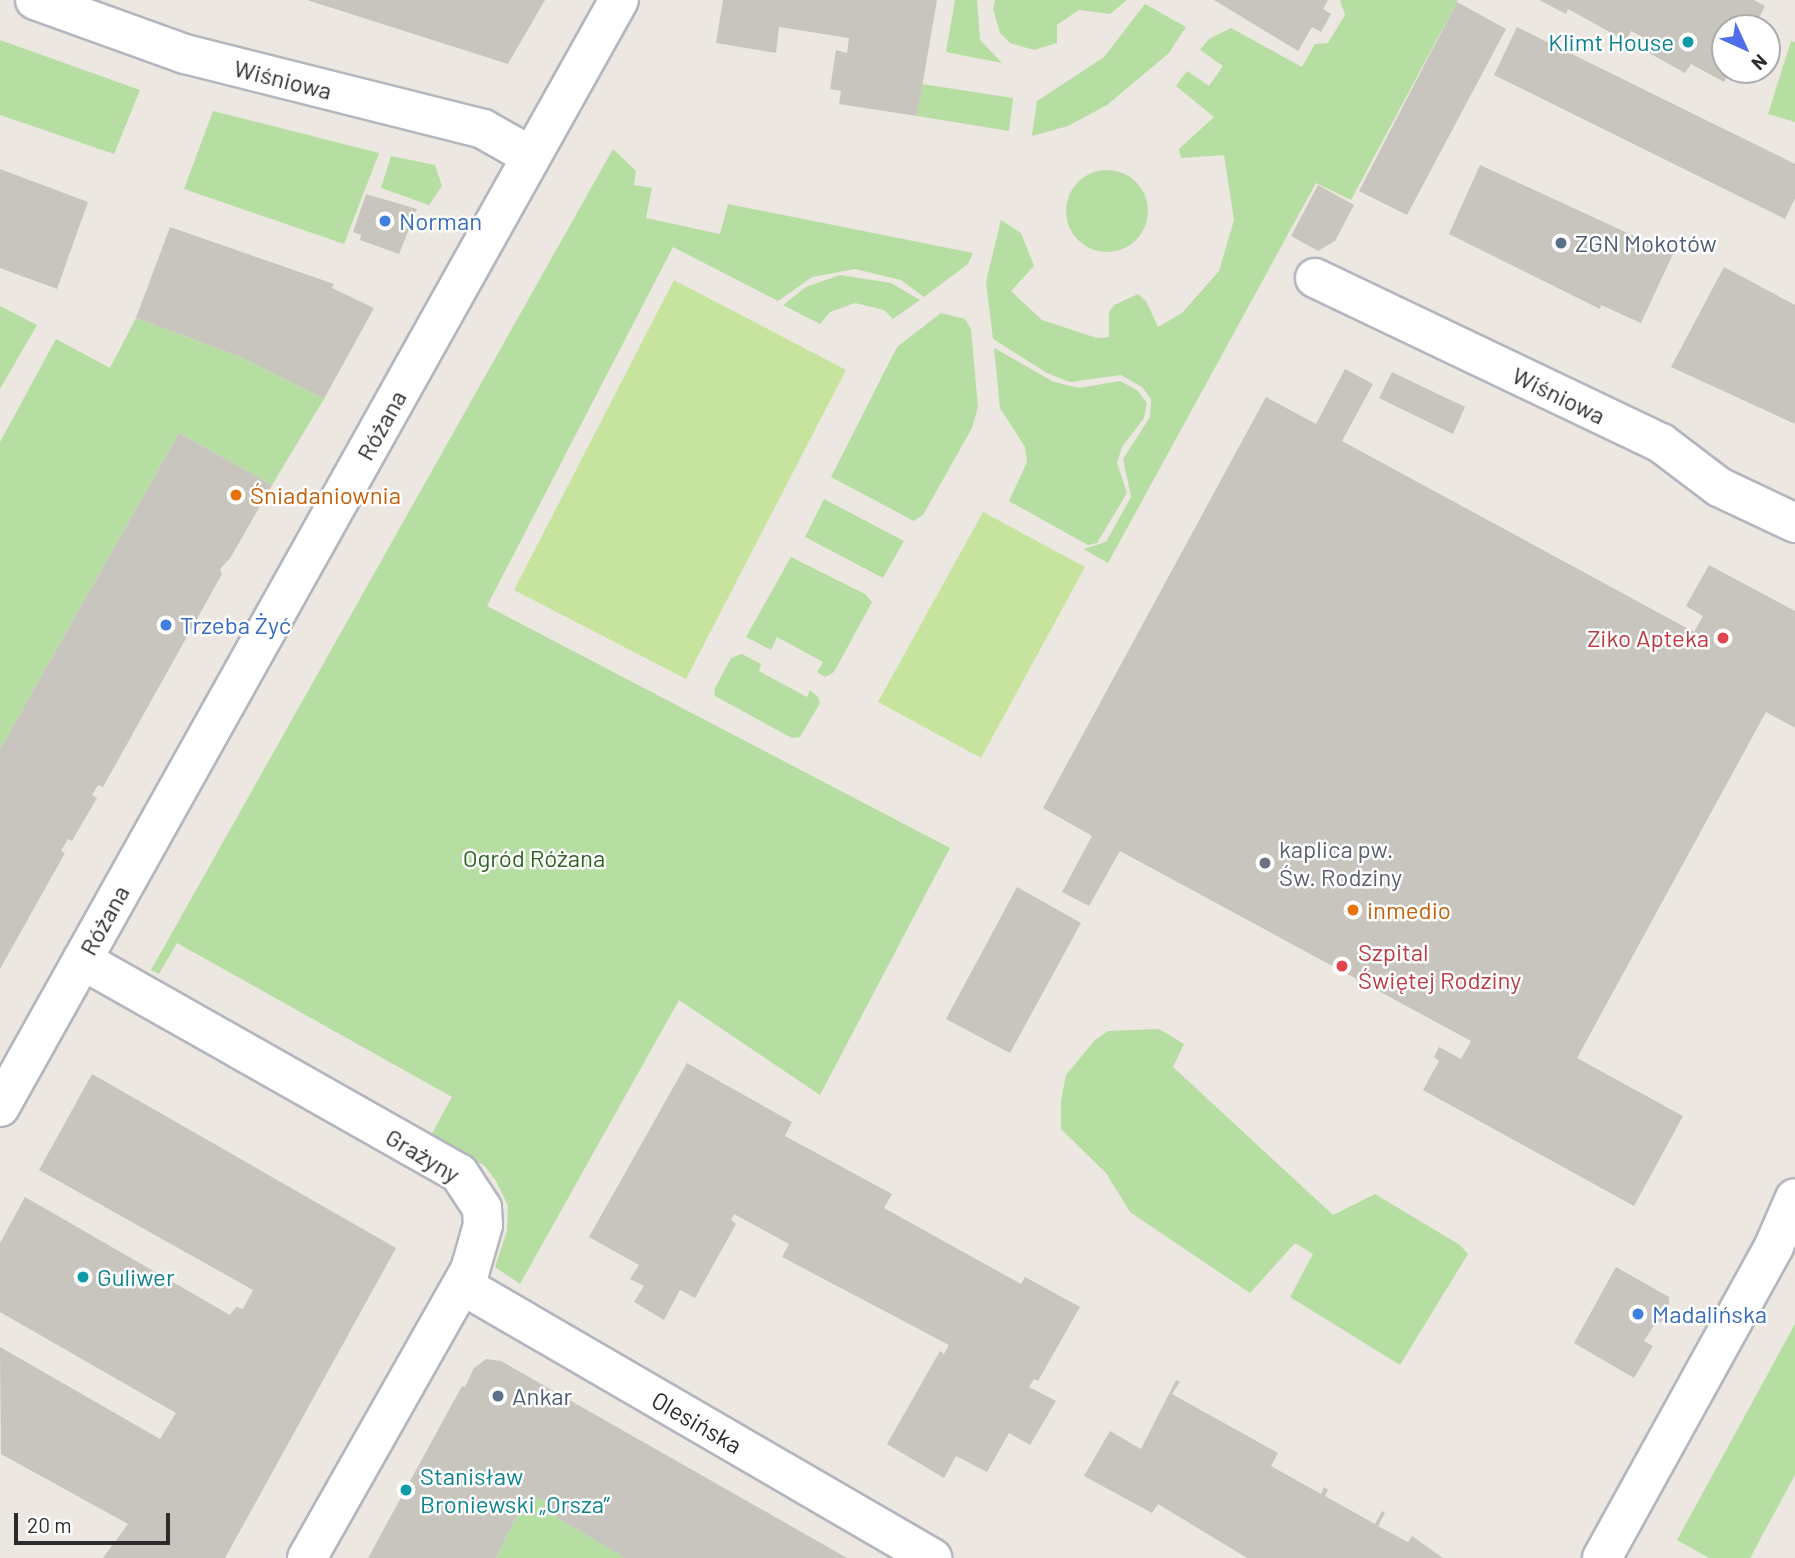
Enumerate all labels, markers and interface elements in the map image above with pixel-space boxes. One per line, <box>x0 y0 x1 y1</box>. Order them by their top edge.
north arrow <box>1711 14 1781 84</box>
place label: Klimt House <box>1548 28 1674 56</box>
marker: Klimt House <box>1680 34 1696 50</box>
text: N <box>1747 50 1772 75</box>
street label: Wiśniowa <box>231 53 335 105</box>
place label: Norman <box>399 207 482 235</box>
marker: Norman <box>377 213 393 229</box>
place label: ZGN Mokotów <box>1575 229 1717 257</box>
marker: ZGN Mokotów <box>1553 235 1569 251</box>
street label: Wiśniowa <box>1508 360 1610 430</box>
street label: Różana <box>350 385 412 465</box>
place label: Śniadaniownia <box>250 481 401 509</box>
marker: Śniadaniownia <box>228 487 244 503</box>
place label: Trzeba Żyć <box>180 611 291 639</box>
marker: Trzeba Żyć <box>158 617 174 633</box>
place label: Ziko Apteka <box>1587 624 1709 652</box>
marker: Ziko Apteka <box>1715 630 1731 646</box>
place label: kaplica pw. Św. Rodziny <box>1279 835 1402 891</box>
park label: Ogród Różana <box>463 844 605 872</box>
marker: kaplica pw. Św. Rodziny <box>1257 855 1273 871</box>
street label: Różana <box>73 880 135 960</box>
place label: inmedio <box>1367 896 1451 924</box>
marker: inmedio <box>1345 902 1361 918</box>
place label: Szpital Świętej Rodziny <box>1358 938 1521 994</box>
marker: Szpital Świętej Rodziny <box>1332 956 1352 976</box>
street label: Grażyny <box>381 1122 465 1188</box>
place label: Guliwer <box>97 1263 175 1291</box>
marker: Guliwer <box>75 1269 91 1285</box>
place label: Madalińska <box>1652 1300 1767 1328</box>
marker: Madalińska <box>1630 1306 1646 1322</box>
place label: Ankar <box>512 1382 572 1410</box>
street label: Olesińska <box>647 1385 747 1459</box>
marker: Ankar <box>490 1388 506 1404</box>
place label: Stanisław Broniewski „Orsza” <box>420 1462 610 1518</box>
marker: Stanisław Broniewski „Orsza” <box>398 1482 414 1498</box>
scale bar <box>18 1498 173 1542</box>
text: 20 m <box>27 1512 72 1537</box>

